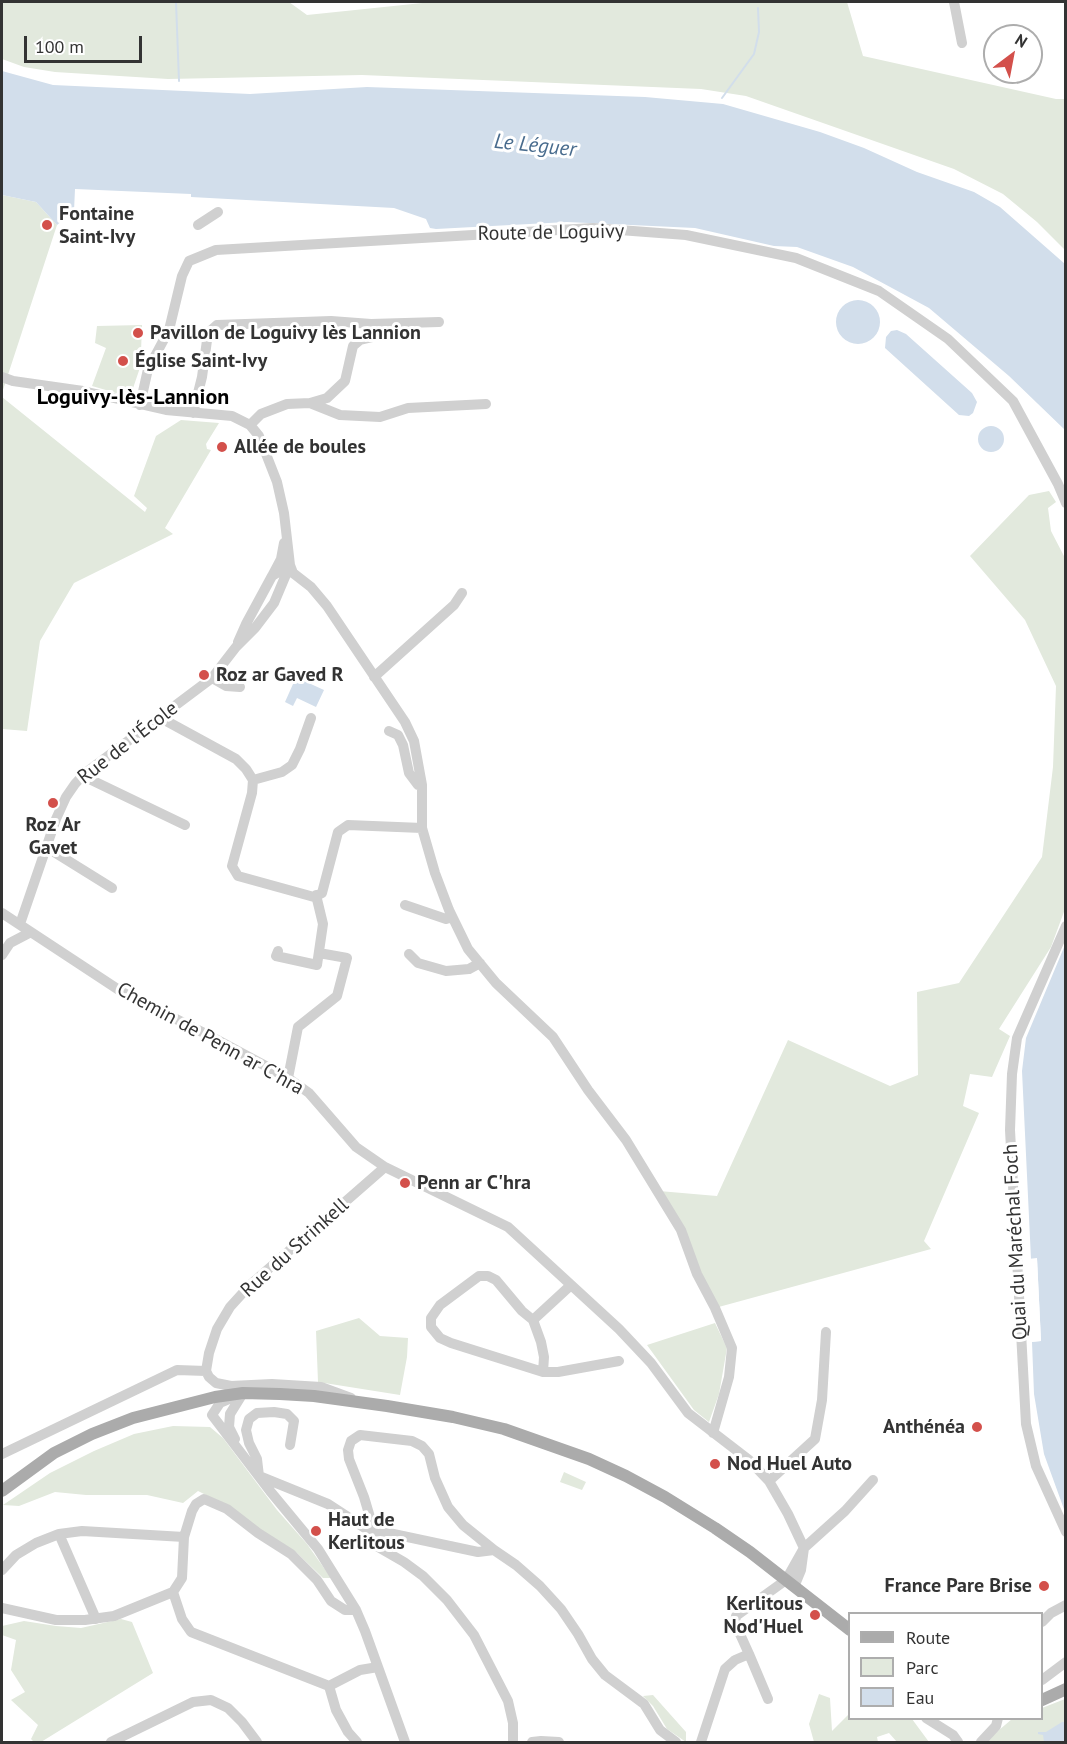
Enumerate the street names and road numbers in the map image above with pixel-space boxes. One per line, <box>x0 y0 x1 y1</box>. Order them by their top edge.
street label: Route de Loguivy <box>477 220 625 246</box>
street label: Rue de l'École <box>73 696 183 790</box>
street label: Chemin de Penn ar C'hra <box>112 978 308 1100</box>
street label: Quai du Maréchal Foch <box>999 1143 1033 1341</box>
street label: Rue du Strinkell <box>236 1193 354 1303</box>

